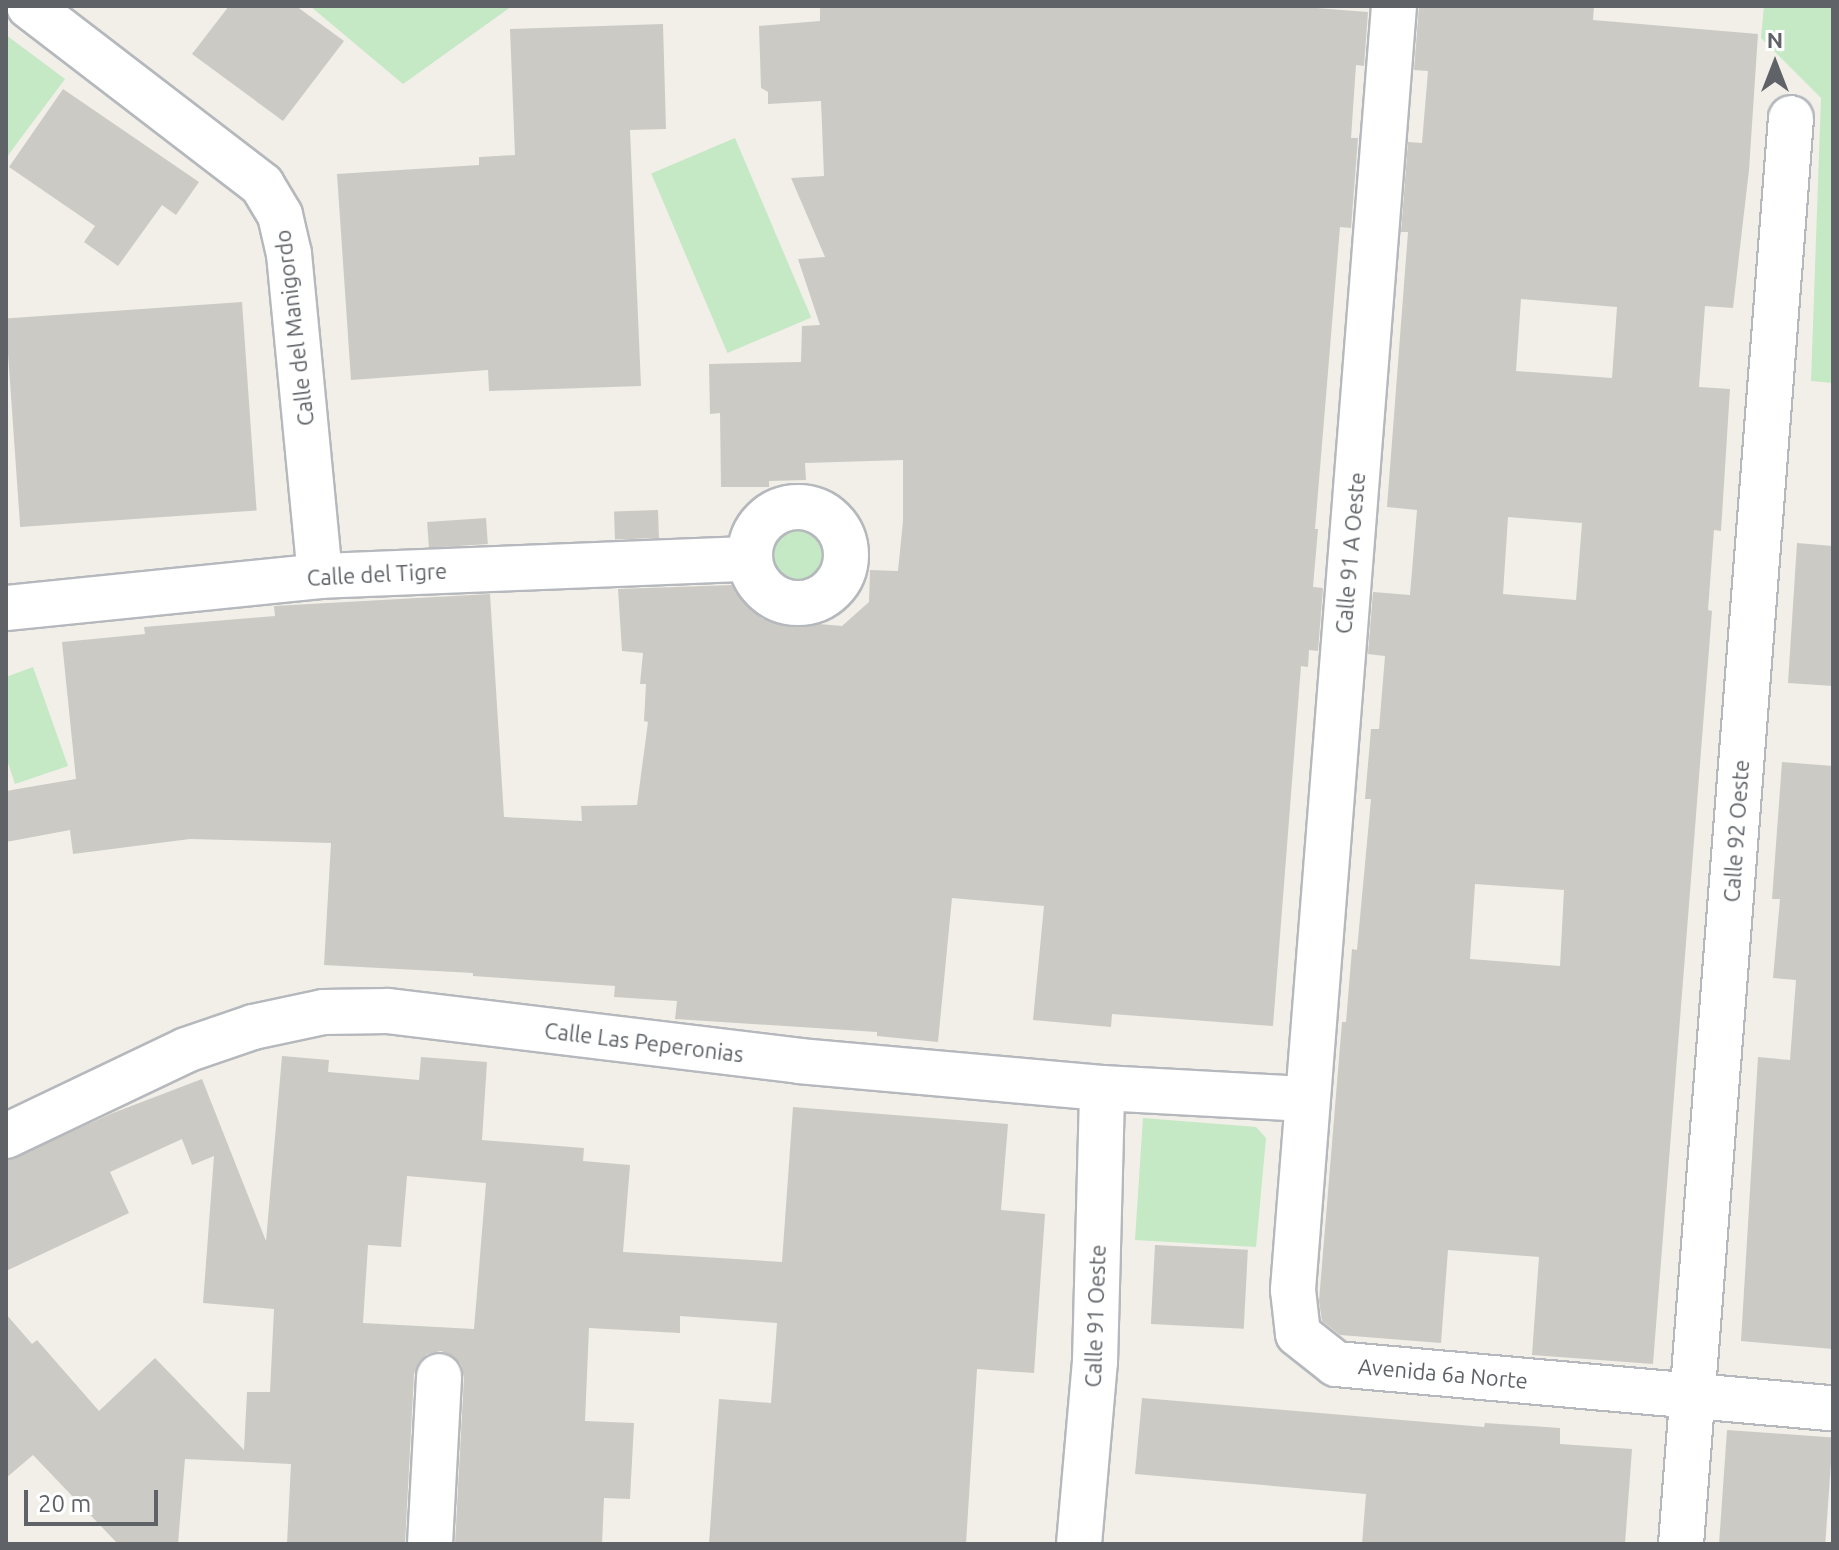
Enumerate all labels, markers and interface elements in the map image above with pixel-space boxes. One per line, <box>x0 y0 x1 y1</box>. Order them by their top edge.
north arrow <box>1735 24 1815 104</box>
text: N <box>1767 27 1783 52</box>
street label: Calle del Manigordo <box>269 229 319 427</box>
street label: Calle 91 A Oeste <box>1330 471 1370 635</box>
street label: Calle del Tigre <box>306 557 448 591</box>
street label: Calle 92 Oeste <box>1718 759 1754 903</box>
street label: Calle Las Peperonias <box>543 1017 745 1067</box>
street label: Calle 91 Oeste <box>1079 1244 1111 1388</box>
street label: Avenida 6a Norte <box>1357 1352 1529 1394</box>
scale bar <box>28 1474 162 1524</box>
text: 20 m <box>38 1490 91 1517</box>

